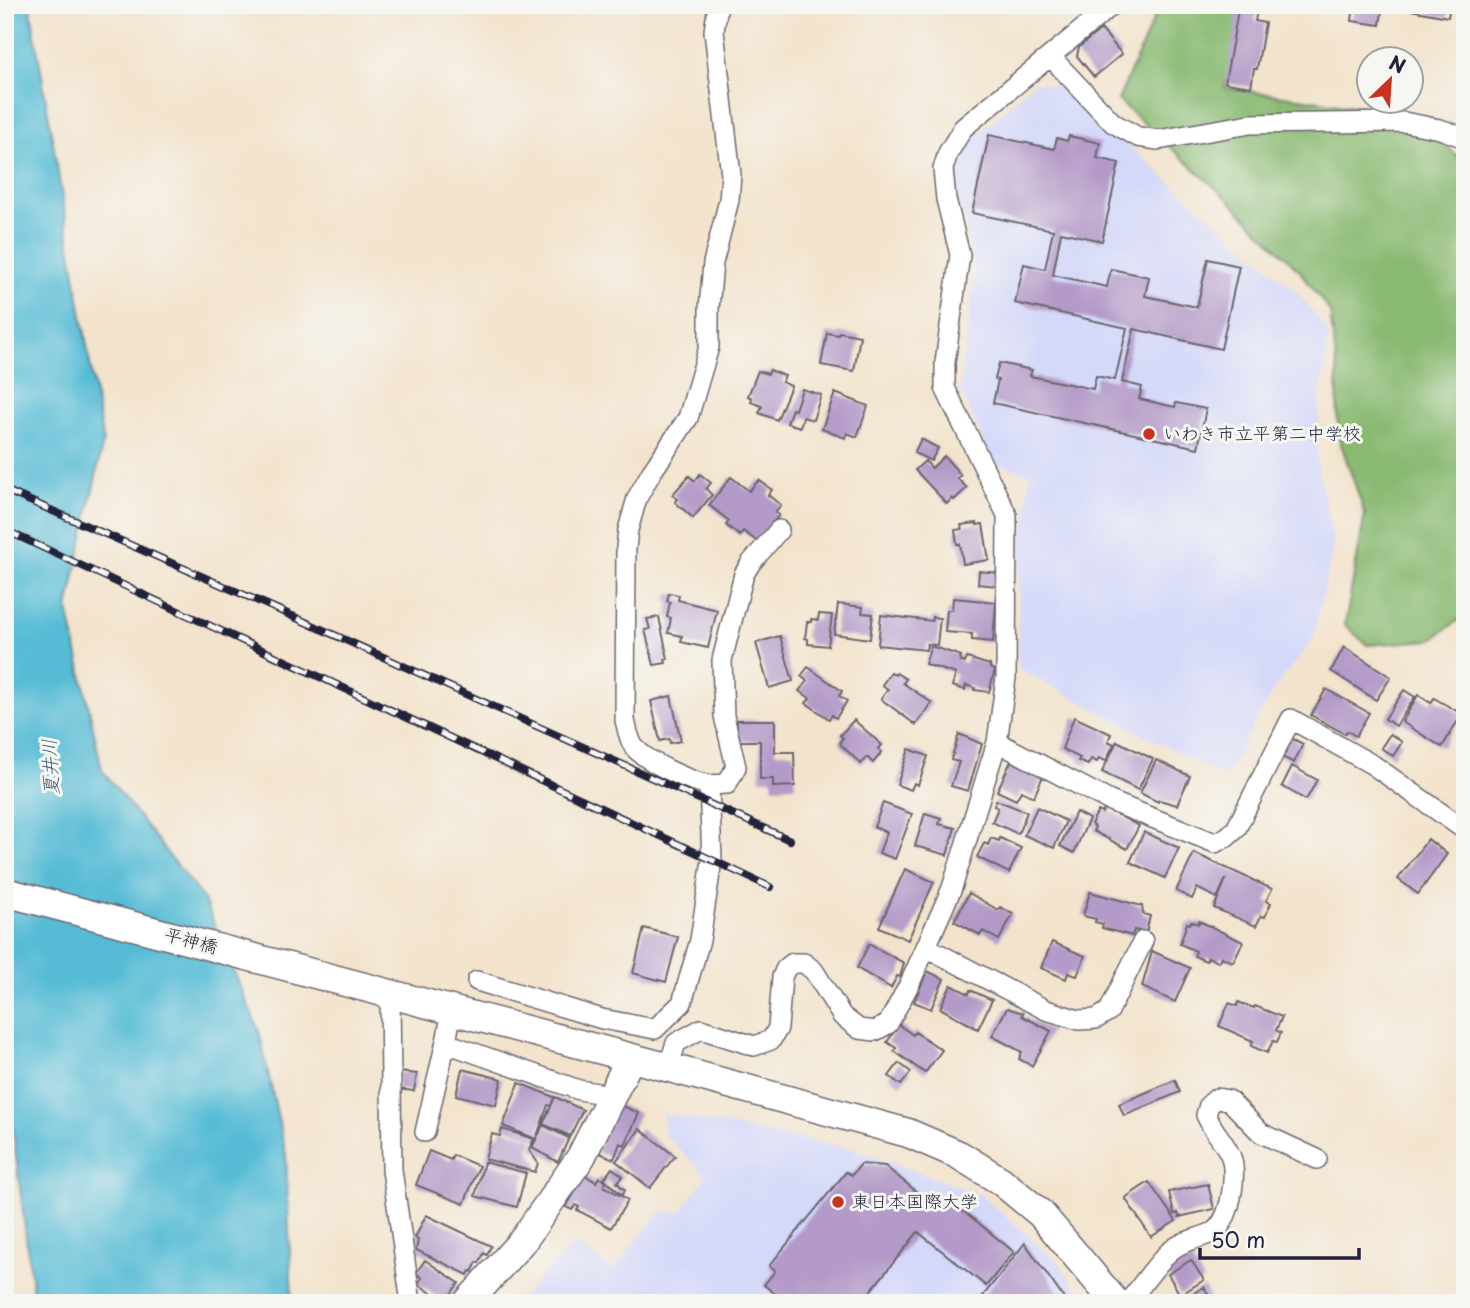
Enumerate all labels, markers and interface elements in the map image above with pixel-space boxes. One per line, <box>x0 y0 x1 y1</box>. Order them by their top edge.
north arrow <box>1354 46 1424 116</box>
text: N <box>1385 48 1410 80</box>
place label: いわき市立平第二中学校 <box>1163 419 1361 446</box>
marker: いわき市立平第二中学校 <box>1141 426 1157 442</box>
water label: 夏井川 <box>34 738 64 796</box>
street label: 平神橋 <box>162 920 221 960</box>
place label: 東日本国際大学 <box>852 1187 978 1214</box>
marker: 東日本国際大学 <box>830 1194 846 1210</box>
scale bar <box>1200 1217 1360 1261</box>
text: 50 m <box>1211 1223 1265 1255</box>

